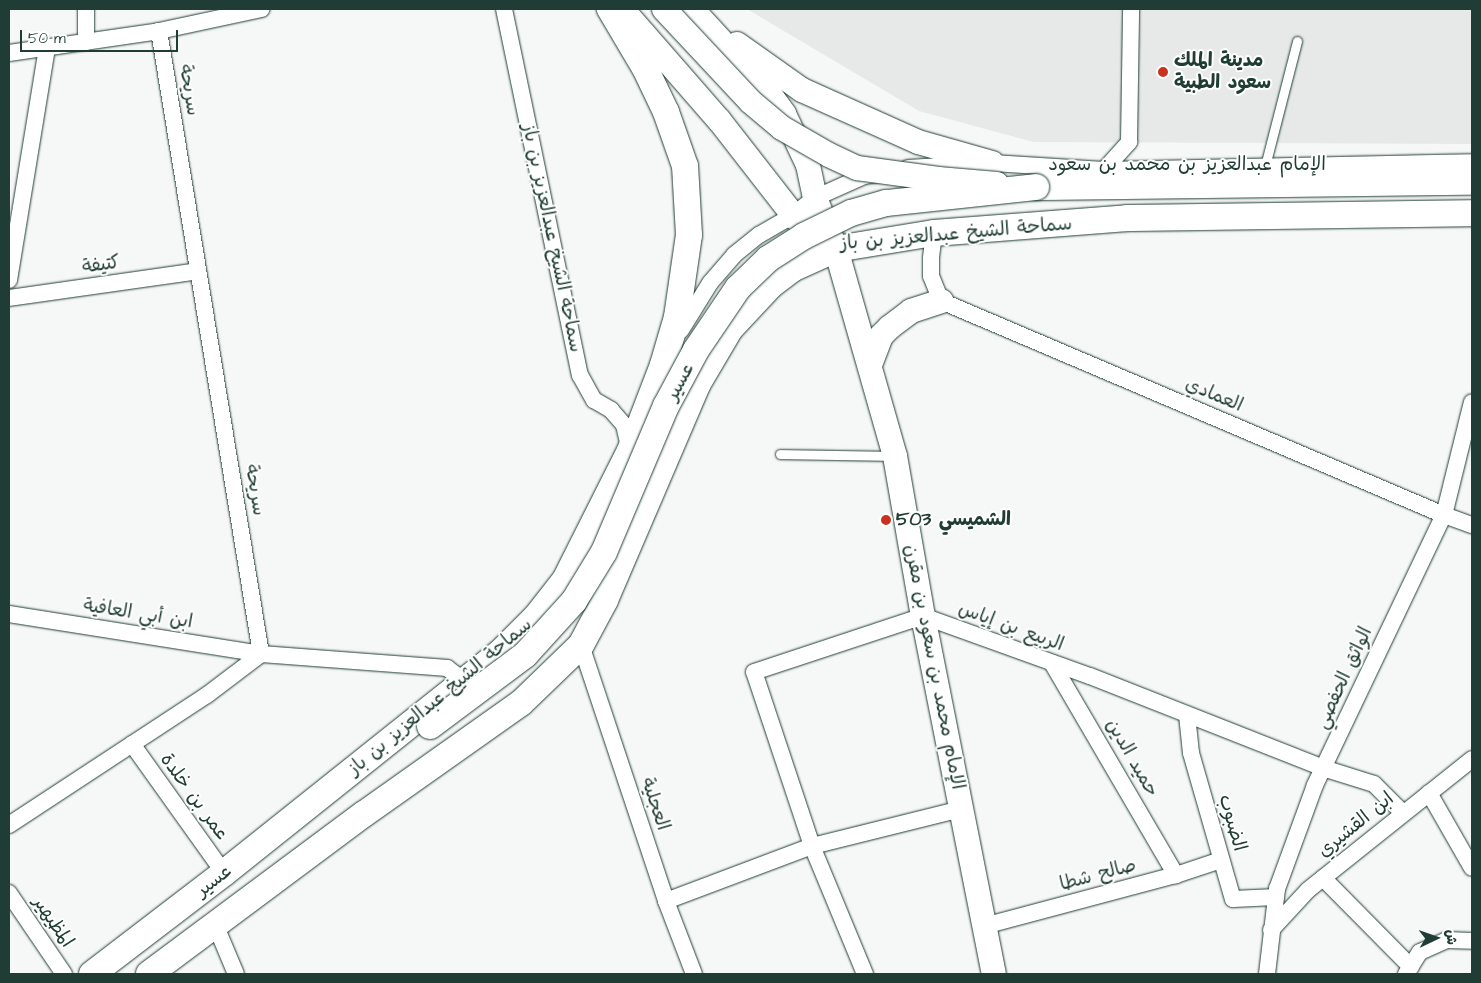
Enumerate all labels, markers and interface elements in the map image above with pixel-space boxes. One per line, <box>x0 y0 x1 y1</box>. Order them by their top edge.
scale bar <box>22 20 180 52</box>
text: 50 m <box>28 28 66 49</box>
place label: مدينة الملك سعود الطبية <box>1174 50 1271 94</box>
street label: سريحة <box>174 63 204 117</box>
marker: مدينة الملك سعود الطبية <box>1156 65 1170 79</box>
street label: سماحة الشيخ عبدالعزيز بن باز <box>517 122 587 354</box>
street label: الإمام عبدالعزيز بن محمد بن سعود <box>1048 154 1326 176</box>
street label: سماحة الشيخ عبدالعزيز بن باز <box>839 212 1073 256</box>
street label: كتيفة <box>81 251 121 279</box>
street label: عسير <box>661 359 699 405</box>
street label: العمادي <box>1182 373 1246 417</box>
street label: سريحة <box>240 463 270 517</box>
place label: الشميسي 503 <box>896 509 1011 531</box>
marker: الشميسي 503 <box>880 514 892 526</box>
street label: الإمام محمد بن سعود بن مقرن <box>899 543 969 791</box>
street label: ابن أبي العافية <box>82 594 194 634</box>
street label: الربيع بن إياس <box>955 597 1067 657</box>
street label: سماحة الشيخ عبدالعزيز بن باز <box>343 613 537 781</box>
street label: الواثق الحفصي <box>1310 623 1378 733</box>
street label: حميد الدين <box>1101 715 1163 801</box>
street label: عمر بن خلدة <box>155 749 233 845</box>
street label: العجلية <box>636 775 674 833</box>
street label: ابن القشيري <box>1313 787 1399 863</box>
street label: الضبوب <box>1213 792 1251 854</box>
street label: صالح شطا <box>1057 854 1139 896</box>
street label: عسير <box>191 860 237 902</box>
street label: المظيهير <box>28 892 78 952</box>
north arrow <box>1411 913 1461 963</box>
text: ش <box>1441 929 1461 945</box>

